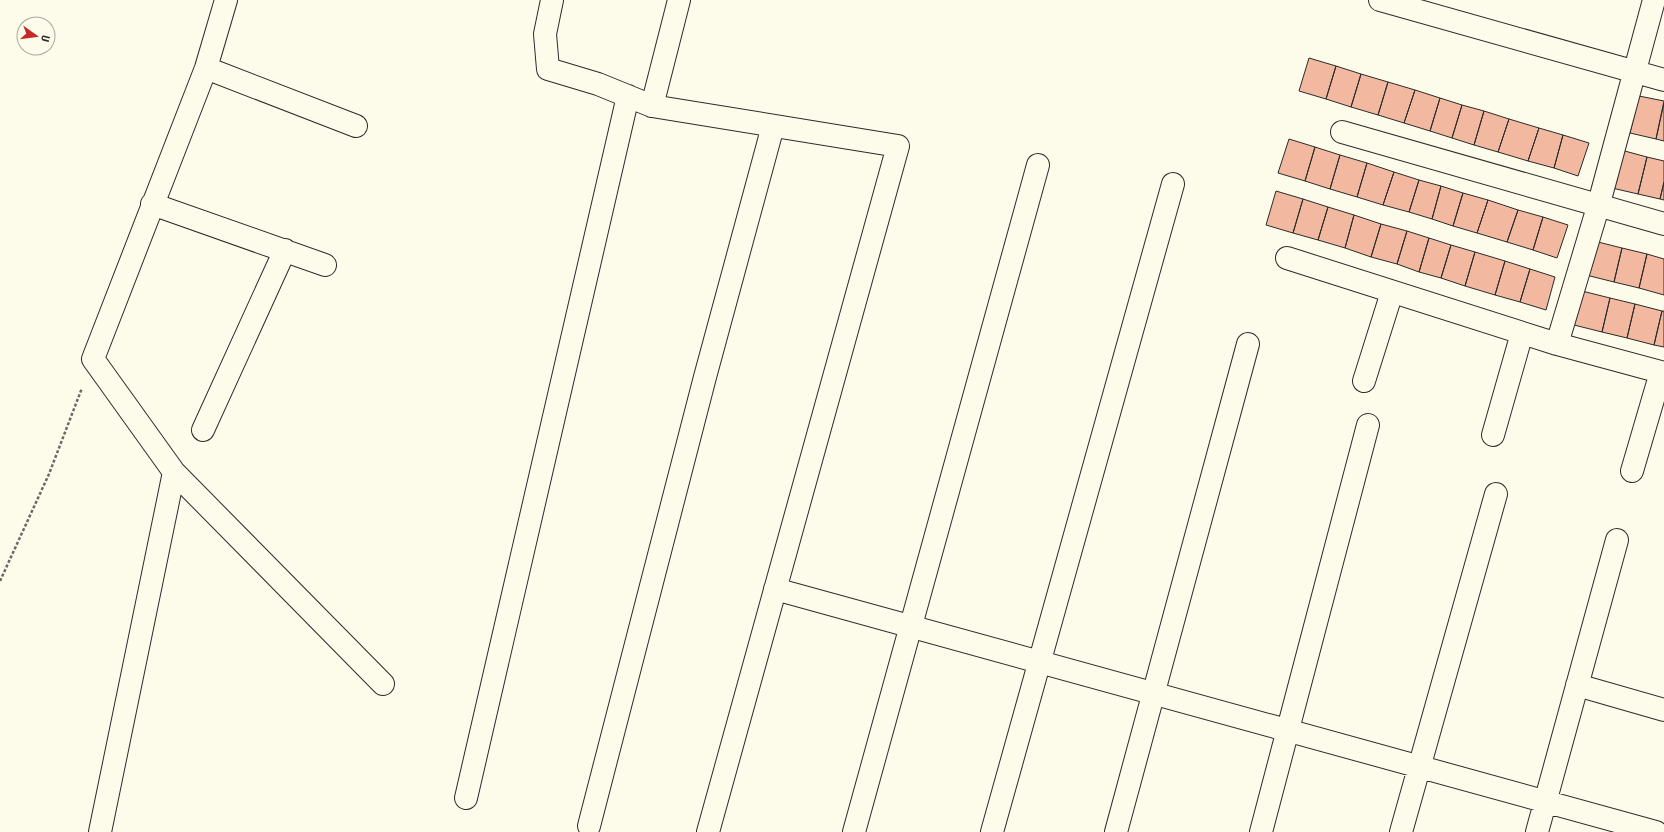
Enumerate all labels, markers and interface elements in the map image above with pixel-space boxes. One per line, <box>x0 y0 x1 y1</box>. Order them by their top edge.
north arrow <box>16 16 56 56</box>
text: U <box>38 34 52 43</box>

